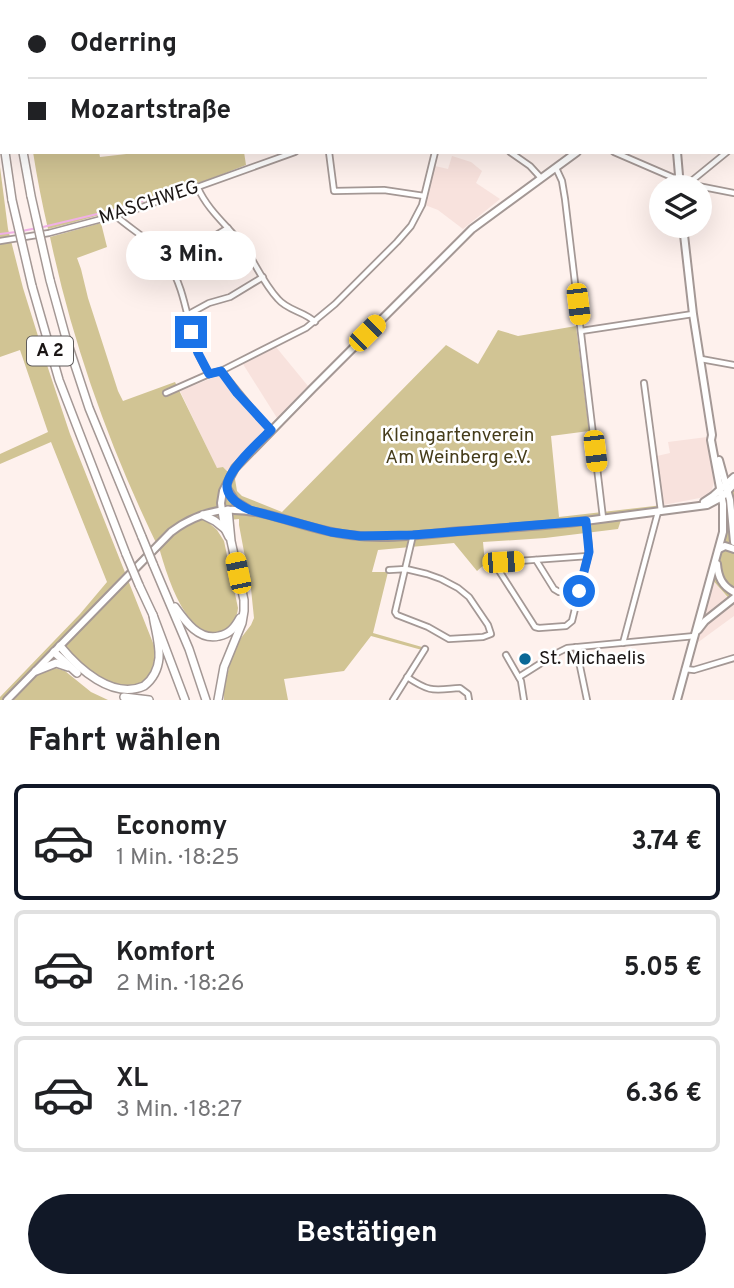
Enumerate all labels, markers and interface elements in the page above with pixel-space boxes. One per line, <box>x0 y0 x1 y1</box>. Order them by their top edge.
text: Oderring <box>70 28 177 61</box>
text: Mozartstraße <box>70 95 231 128</box>
map controls <box>649 175 712 238</box>
button: layers <box>649 175 712 238</box>
street label: MASCHWEG <box>96 176 202 230</box>
callout: 3 Min. <box>126 230 256 280</box>
text: 3 Min. <box>159 241 223 270</box>
car <box>566 282 591 326</box>
car <box>345 311 390 355</box>
route end <box>175 316 207 348</box>
road number: A 2 <box>27 337 73 366</box>
park label: Kleingartenverein Am Weinberg e.V. <box>381 424 535 470</box>
car <box>583 429 608 473</box>
car <box>224 550 253 596</box>
car <box>482 550 525 574</box>
route start <box>563 575 595 607</box>
place label: St. Michaelis <box>539 647 645 671</box>
marker: St. Michaelis <box>517 651 533 667</box>
text: Fahrt wählen <box>28 722 221 762</box>
icon: car <box>32 811 95 874</box>
text: Economy <box>116 811 227 844</box>
text: 3.74 € <box>631 826 702 859</box>
text: 1 Min. · 18:25 <box>116 844 240 873</box>
icon: car <box>32 937 95 1000</box>
text: Komfort <box>116 937 215 970</box>
text: 5.05 € <box>624 952 702 985</box>
text: 2 Min. · 18:26 <box>116 970 245 999</box>
icon: car <box>32 1063 95 1126</box>
text: XL <box>116 1063 148 1096</box>
text: 6.36 € <box>625 1078 702 1111</box>
text: 3 Min. · 18:27 <box>116 1096 242 1125</box>
button: Bestätigen <box>28 1194 706 1274</box>

